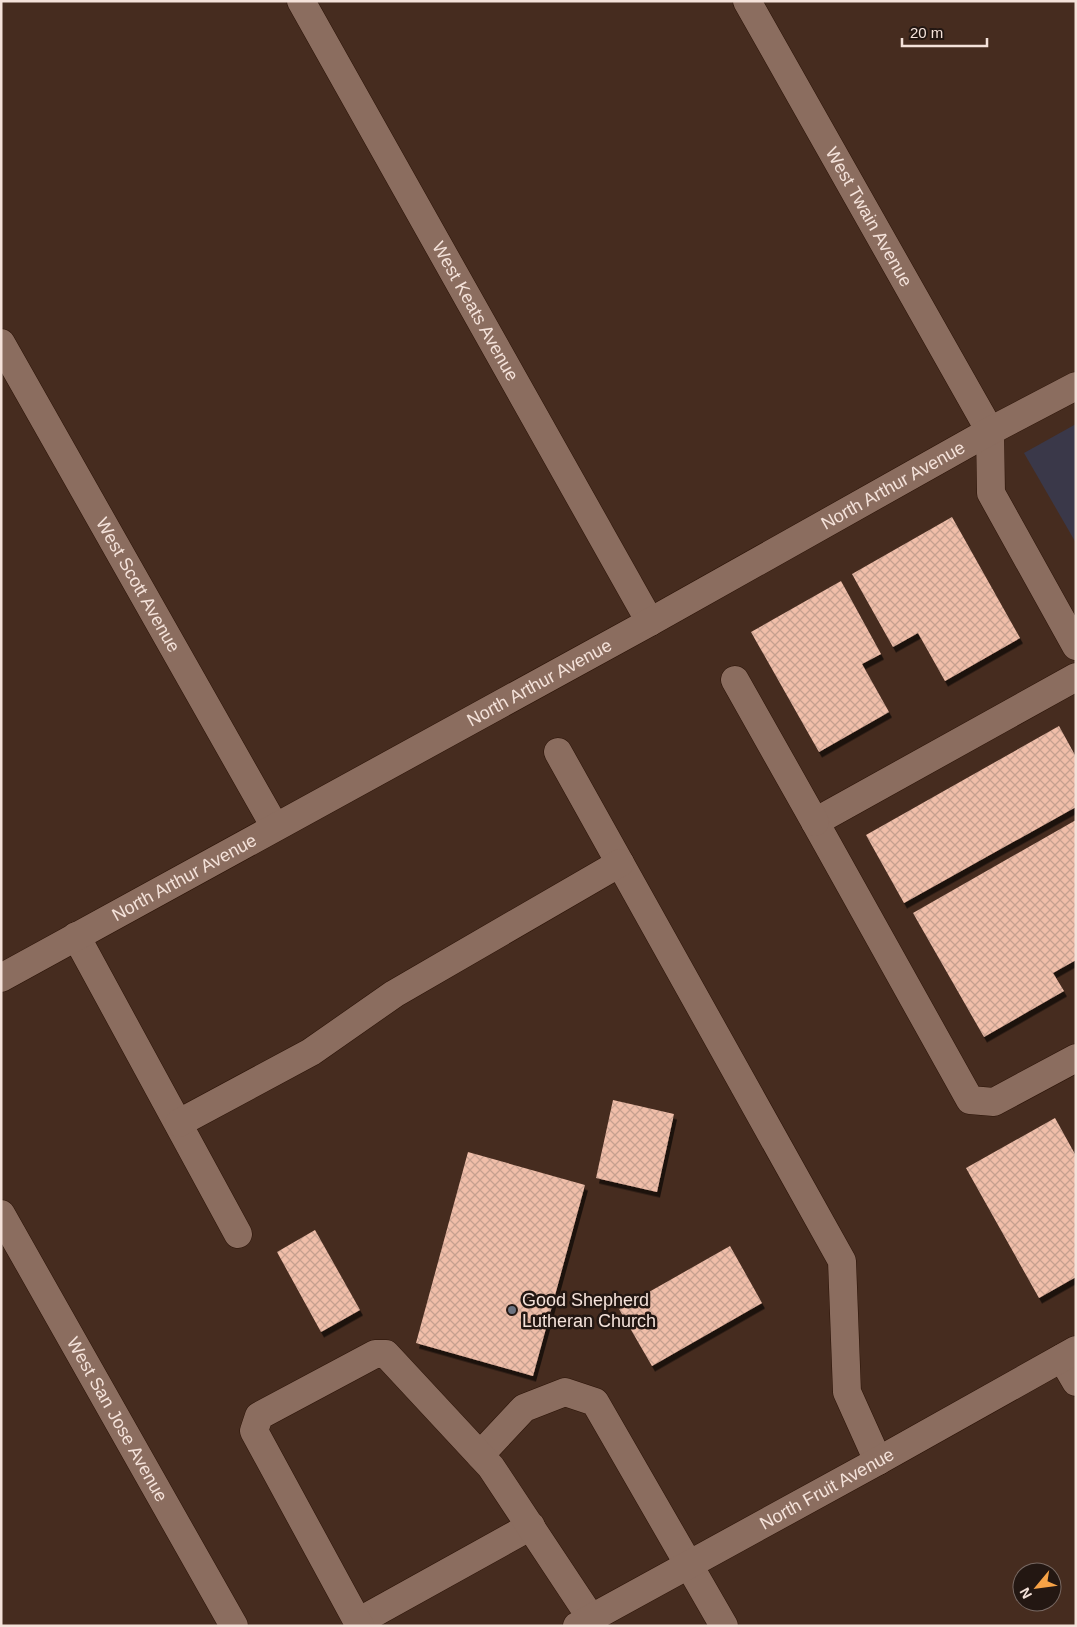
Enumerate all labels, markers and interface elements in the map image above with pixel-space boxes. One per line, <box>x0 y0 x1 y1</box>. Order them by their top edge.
scale bar <box>902 15 987 47</box>
text: 20 m <box>910 24 943 41</box>
street label: West Twain Avenue <box>822 144 916 290</box>
street label: West Keats Avenue <box>428 238 522 384</box>
street label: North Arthur Avenue <box>818 437 969 534</box>
street label: West Scott Avenue <box>92 514 184 656</box>
street label: North Arthur Avenue <box>464 635 615 730</box>
street label: North Arthur Avenue <box>108 830 260 925</box>
place label: Good Shepherd Lutheran Church <box>522 1290 656 1331</box>
marker: Good Shepherd Lutheran Church <box>506 1304 518 1316</box>
street label: West San Jose Avenue <box>63 1334 172 1505</box>
street label: North Fruit Avenue <box>756 1444 897 1534</box>
north arrow <box>1012 1562 1062 1612</box>
text: N <box>1016 1585 1035 1602</box>

